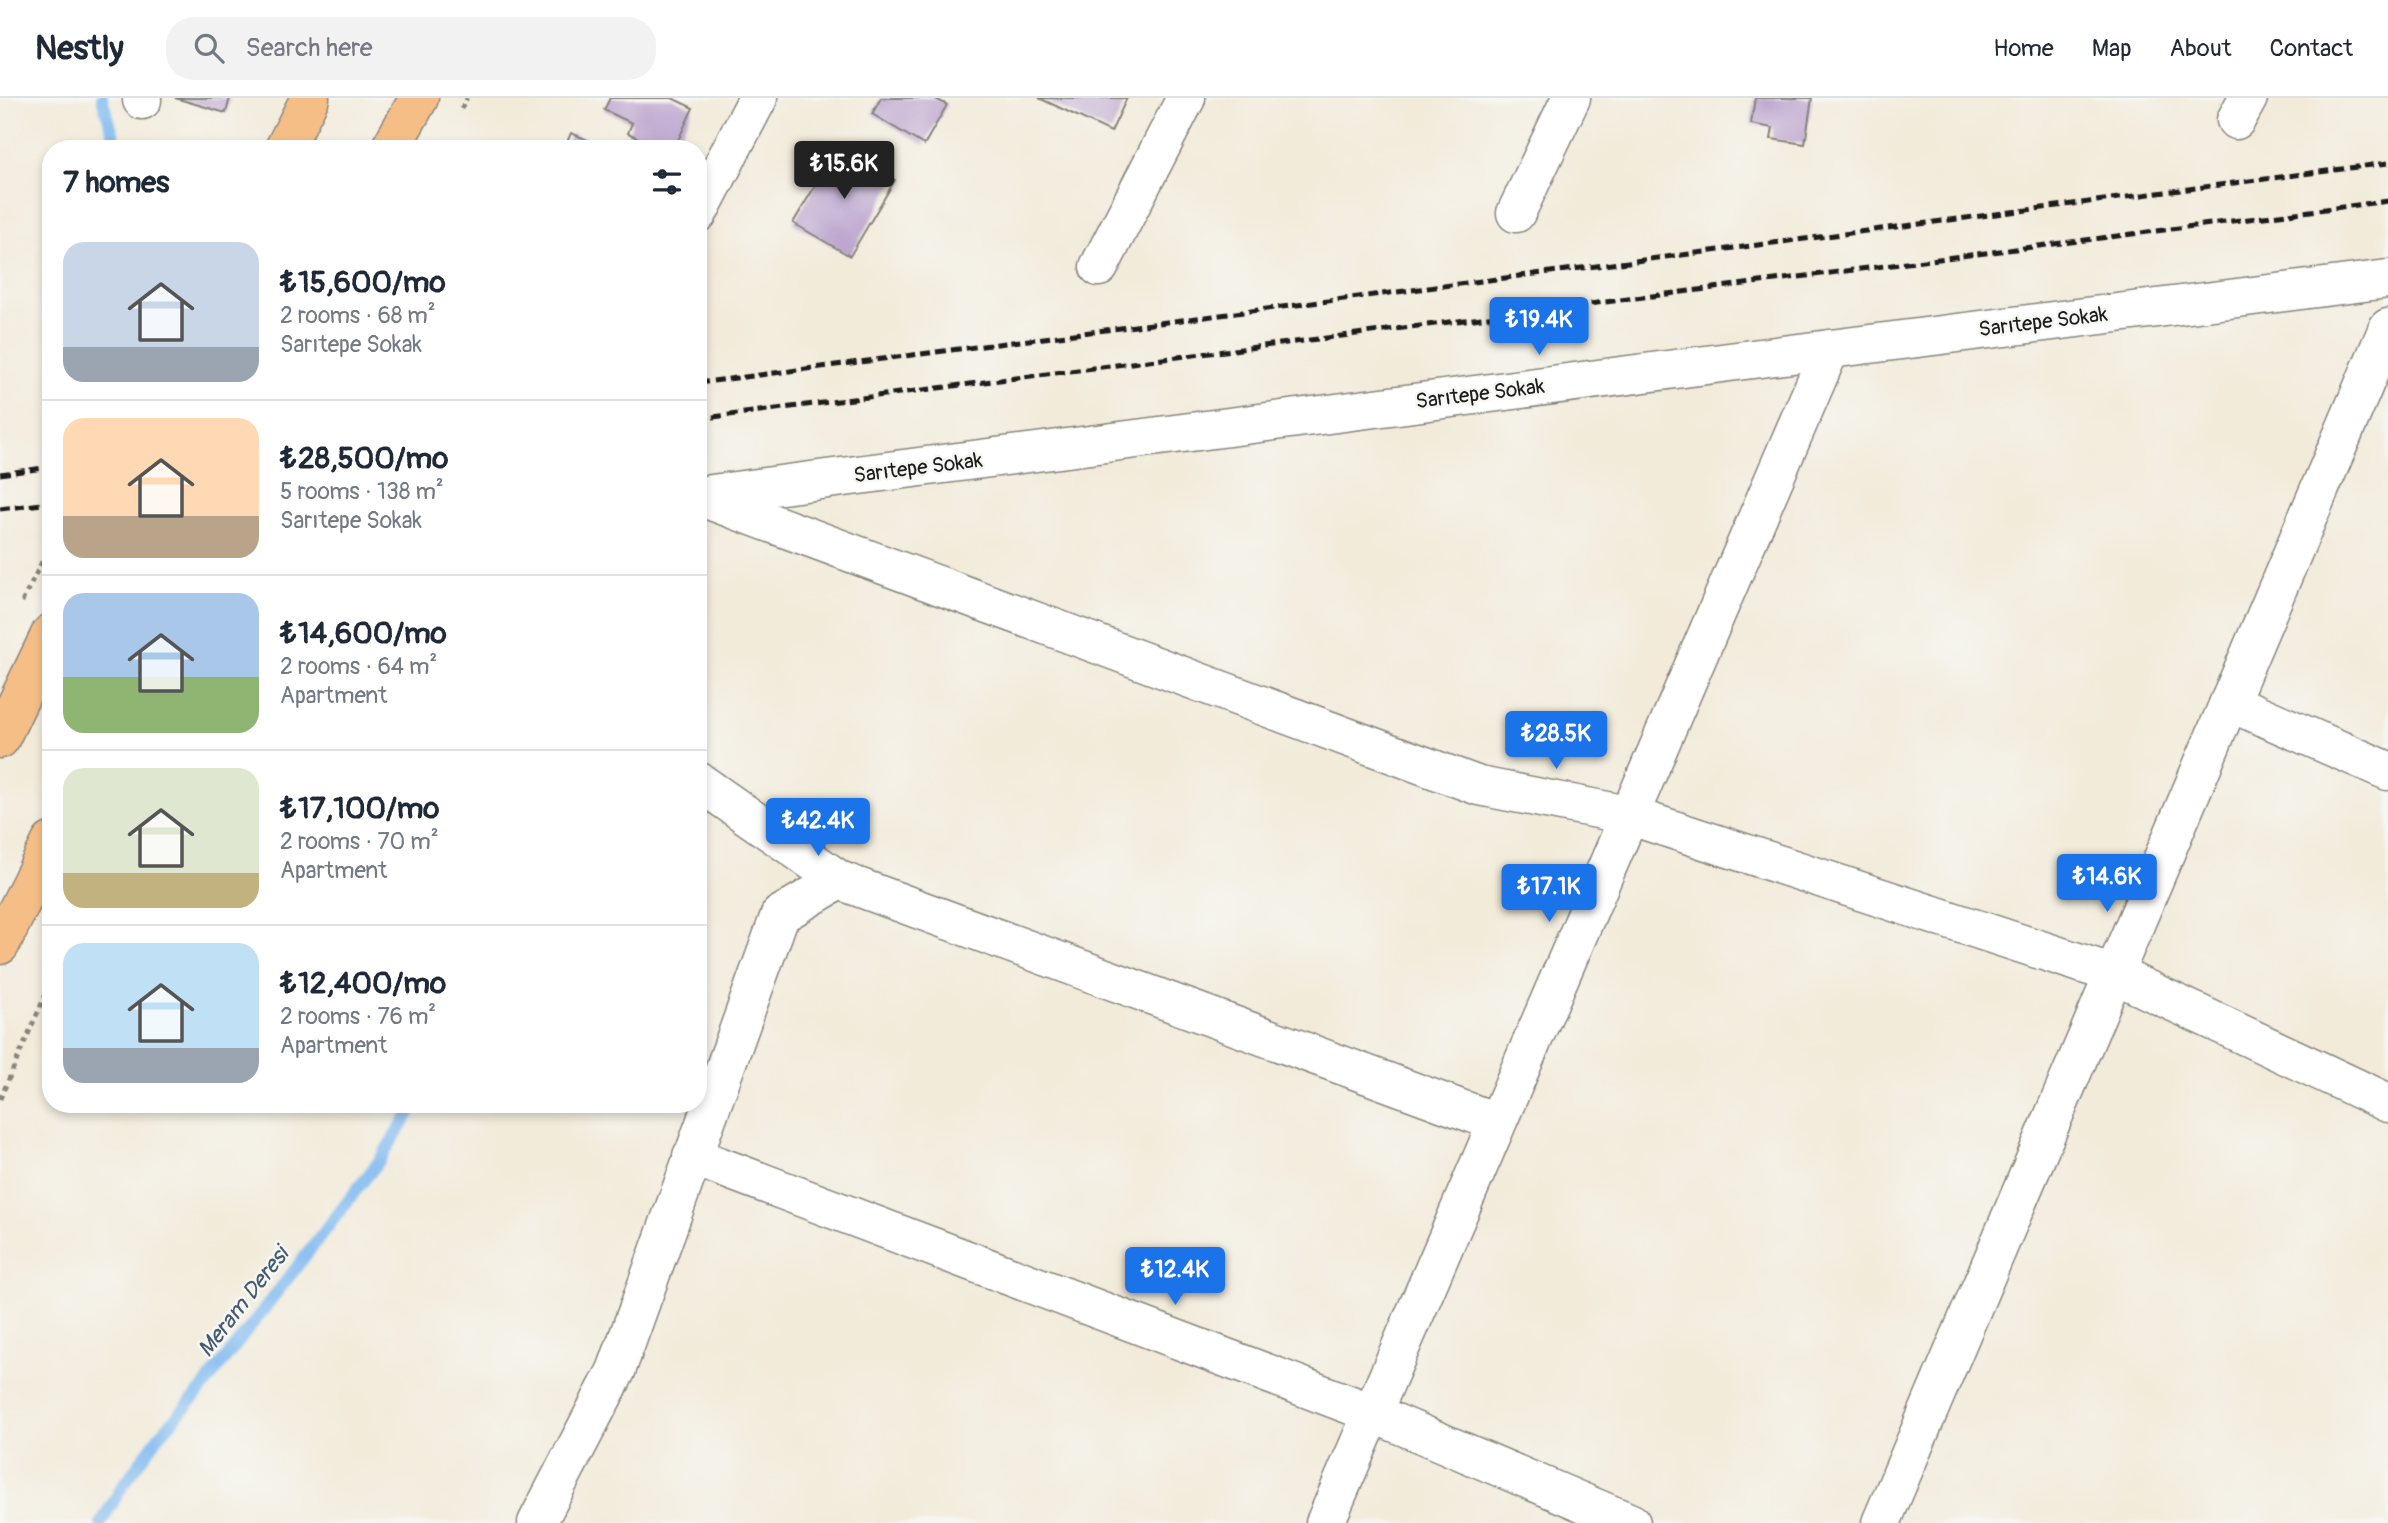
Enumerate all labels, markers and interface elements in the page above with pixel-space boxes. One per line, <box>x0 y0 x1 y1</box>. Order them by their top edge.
search box <box>166 17 656 80</box>
text: Nestly <box>35 28 124 69</box>
icon: search <box>190 29 228 67</box>
text: Search here <box>246 32 373 64</box>
text: Home <box>1993 34 2054 63</box>
text: Map <box>2092 34 2132 63</box>
text: About <box>2170 34 2232 63</box>
text: Contact <box>2270 34 2353 63</box>
pin: ₺15.6K <box>787 141 901 201</box>
text: ₺15.6K <box>810 149 878 178</box>
icon: filters <box>648 163 686 201</box>
text: 7 homes <box>63 164 170 201</box>
text: ₺15,600/mo <box>280 264 446 301</box>
icon: home <box>119 270 203 354</box>
pin: ₺19.4K <box>1482 298 1596 357</box>
text: 2 rooms · 68 m² <box>280 301 436 330</box>
street label: Sarıtepe Sokak <box>1977 301 2109 343</box>
text: ₺19.4K <box>1506 305 1572 334</box>
text: Sarıtepe Sokak <box>280 330 422 359</box>
street label: Sarıtepe Sokak <box>1414 373 1546 415</box>
text: ₺28,500/mo <box>280 440 448 477</box>
icon: home <box>119 446 203 530</box>
street label: Sarıtepe Sokak <box>852 447 984 489</box>
text: 5 rooms · 138 m² <box>280 477 444 506</box>
text: Sarıtepe Sokak <box>280 506 422 535</box>
text: ₺14,600/mo <box>280 615 447 652</box>
icon: home <box>119 621 203 705</box>
text: 2 rooms · 64 m² <box>280 652 437 681</box>
text: Apartment <box>280 681 387 710</box>
pin: ₺28.5K <box>1499 712 1613 771</box>
text: ₺28.5K <box>1521 719 1591 748</box>
text: ₺17,100/mo <box>280 790 439 827</box>
icon: home <box>119 796 203 880</box>
pin: ₺42.4K <box>761 798 875 858</box>
text: ₺42.4K <box>782 806 854 835</box>
text: 2 rooms · 70 m² <box>280 827 439 856</box>
pin: ₺14.6K <box>2050 854 2164 914</box>
text: Apartment <box>280 856 387 885</box>
text: ₺14.6K <box>2073 862 2141 891</box>
pin: ₺17.1K <box>1492 864 1606 924</box>
text: ₺17.1K <box>1518 872 1580 901</box>
text: ₺12,400/mo <box>280 965 446 1002</box>
icon: home <box>119 971 203 1055</box>
text: 2 rooms · 76 m² <box>280 1002 436 1031</box>
text: Apartment <box>280 1031 387 1060</box>
water label: Meram Deresi <box>191 1238 297 1363</box>
pin: ₺12.4K <box>1118 1248 1232 1307</box>
text: ₺12.4K <box>1141 1255 1209 1284</box>

